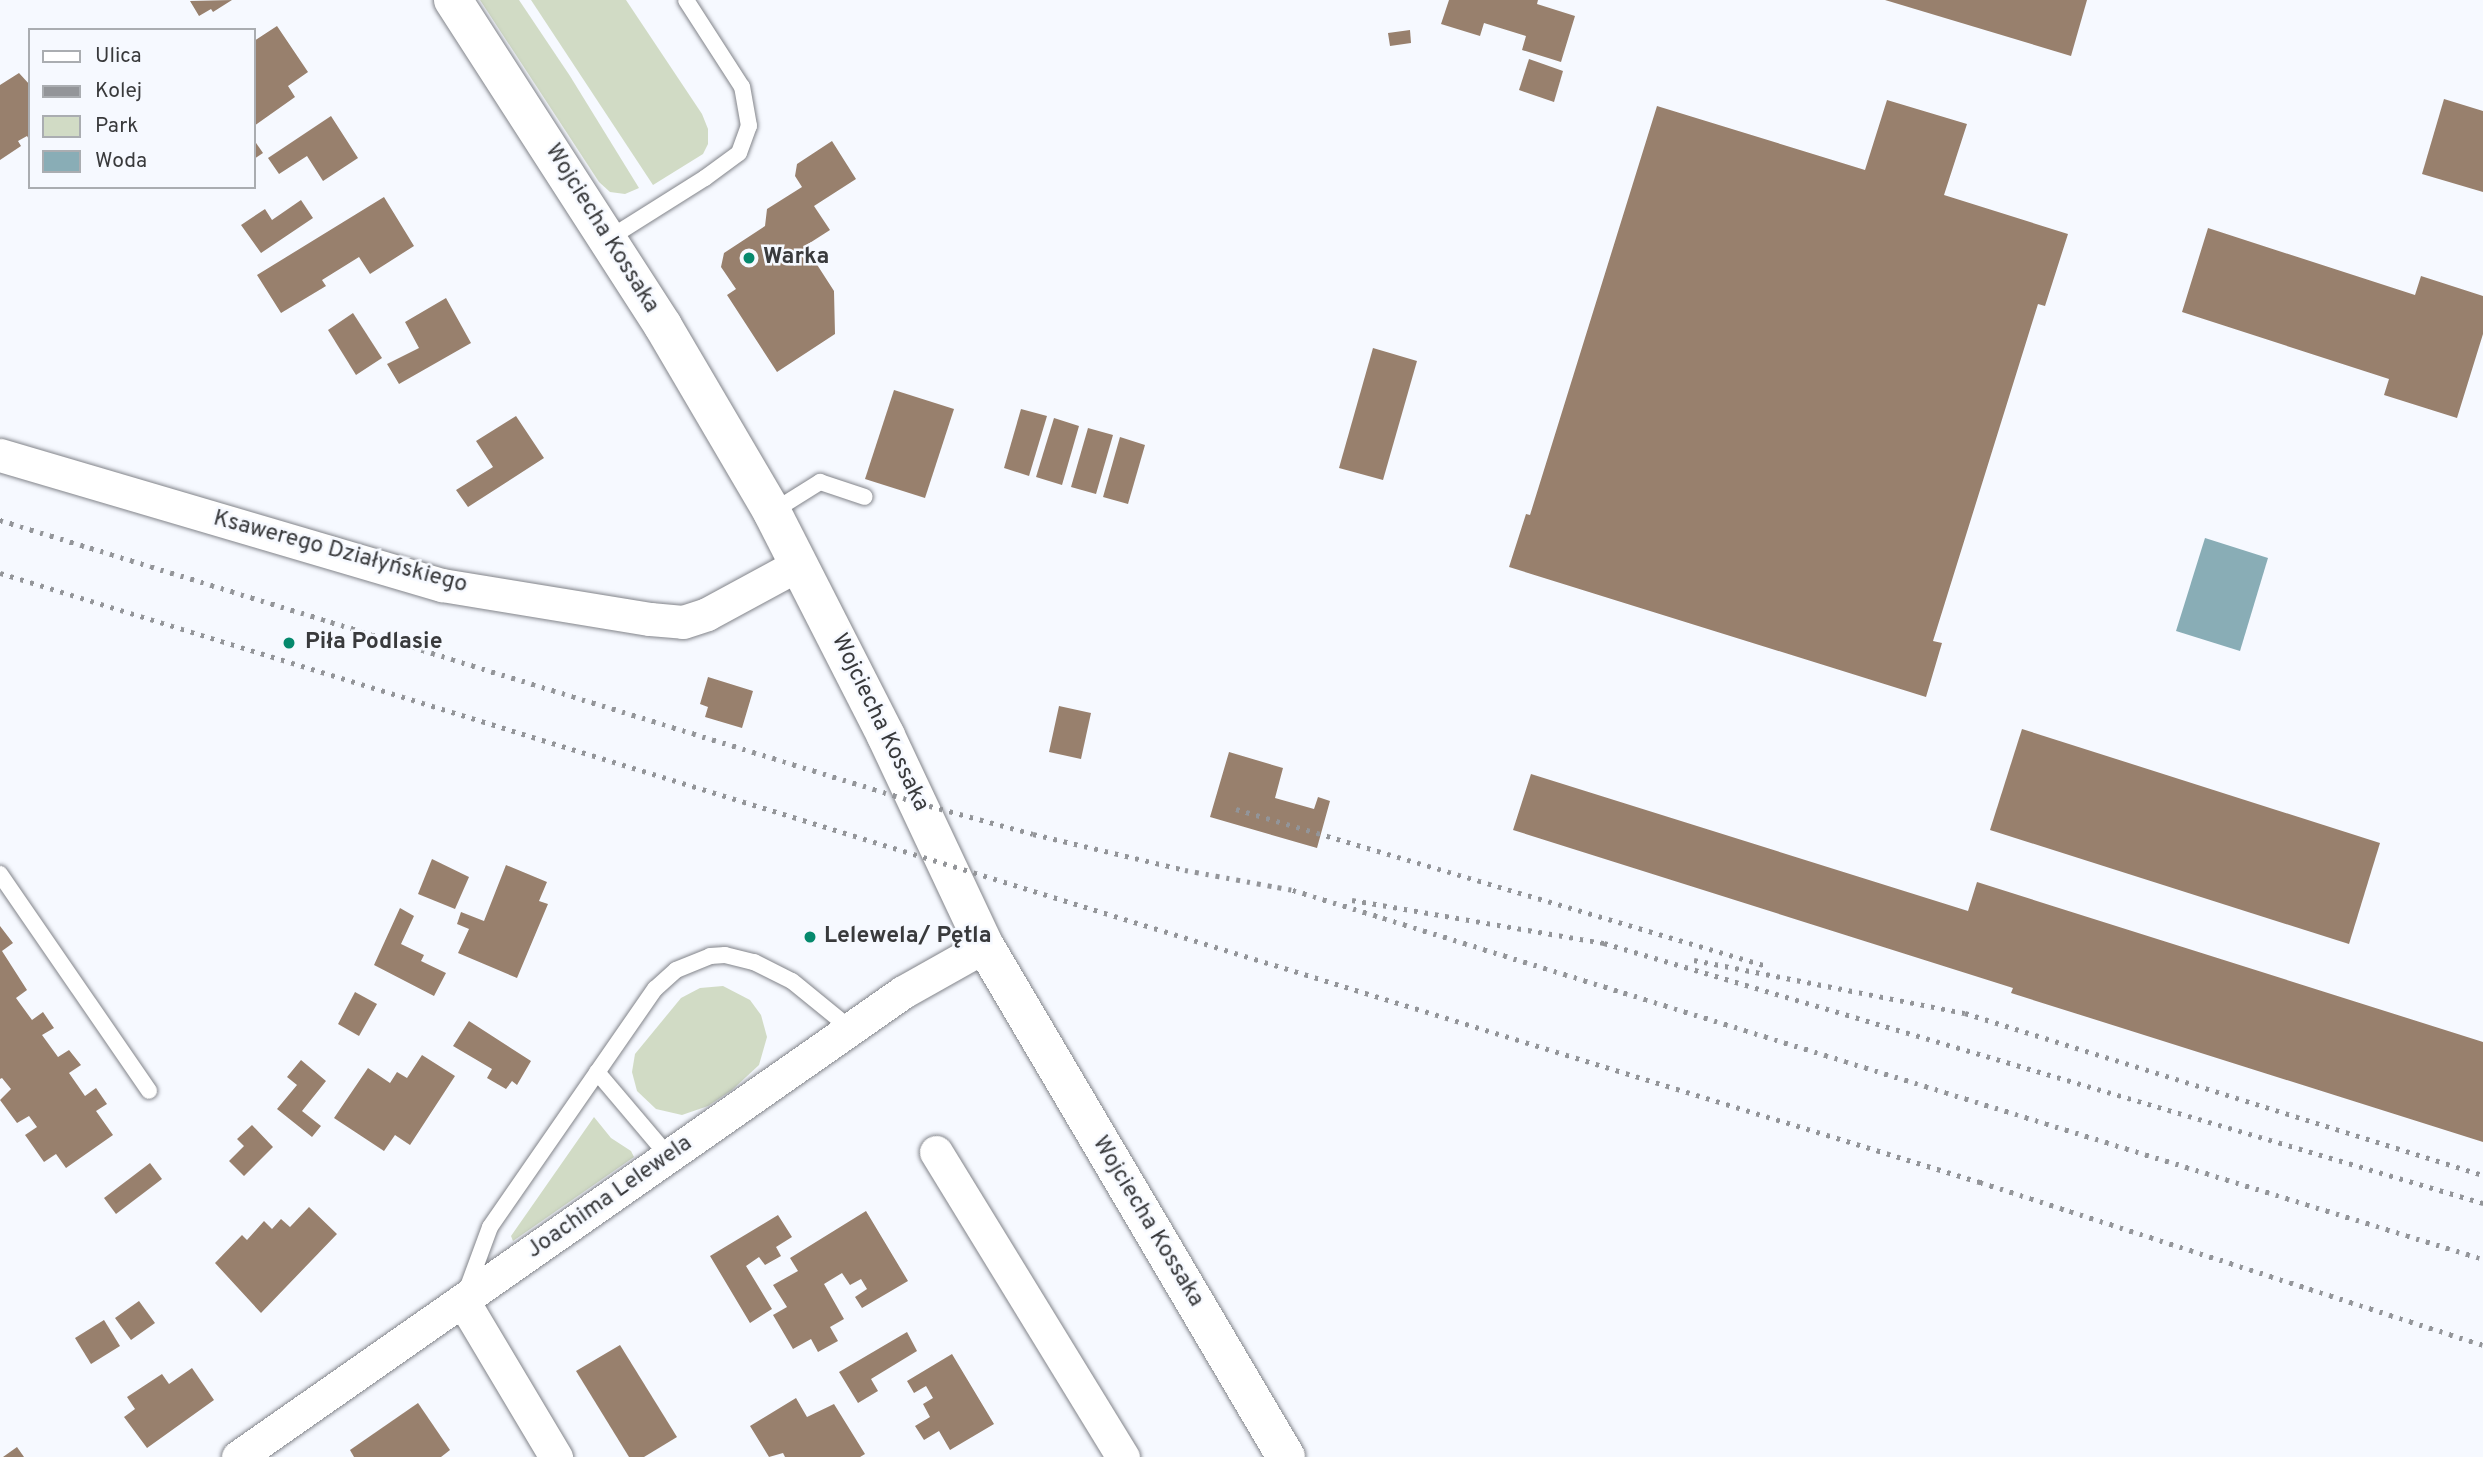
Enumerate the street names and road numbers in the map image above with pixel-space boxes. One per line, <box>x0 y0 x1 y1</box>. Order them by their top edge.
street label: Wojciecha Kossaka <box>538 139 664 319</box>
street label: Ksawerego Działyńskiego <box>210 506 470 600</box>
street label: Wojciecha Kossaka <box>824 630 934 816</box>
street label: Joachima Lelewela <box>522 1131 698 1265</box>
street label: Wojciecha Kossaka <box>1085 1132 1209 1312</box>

